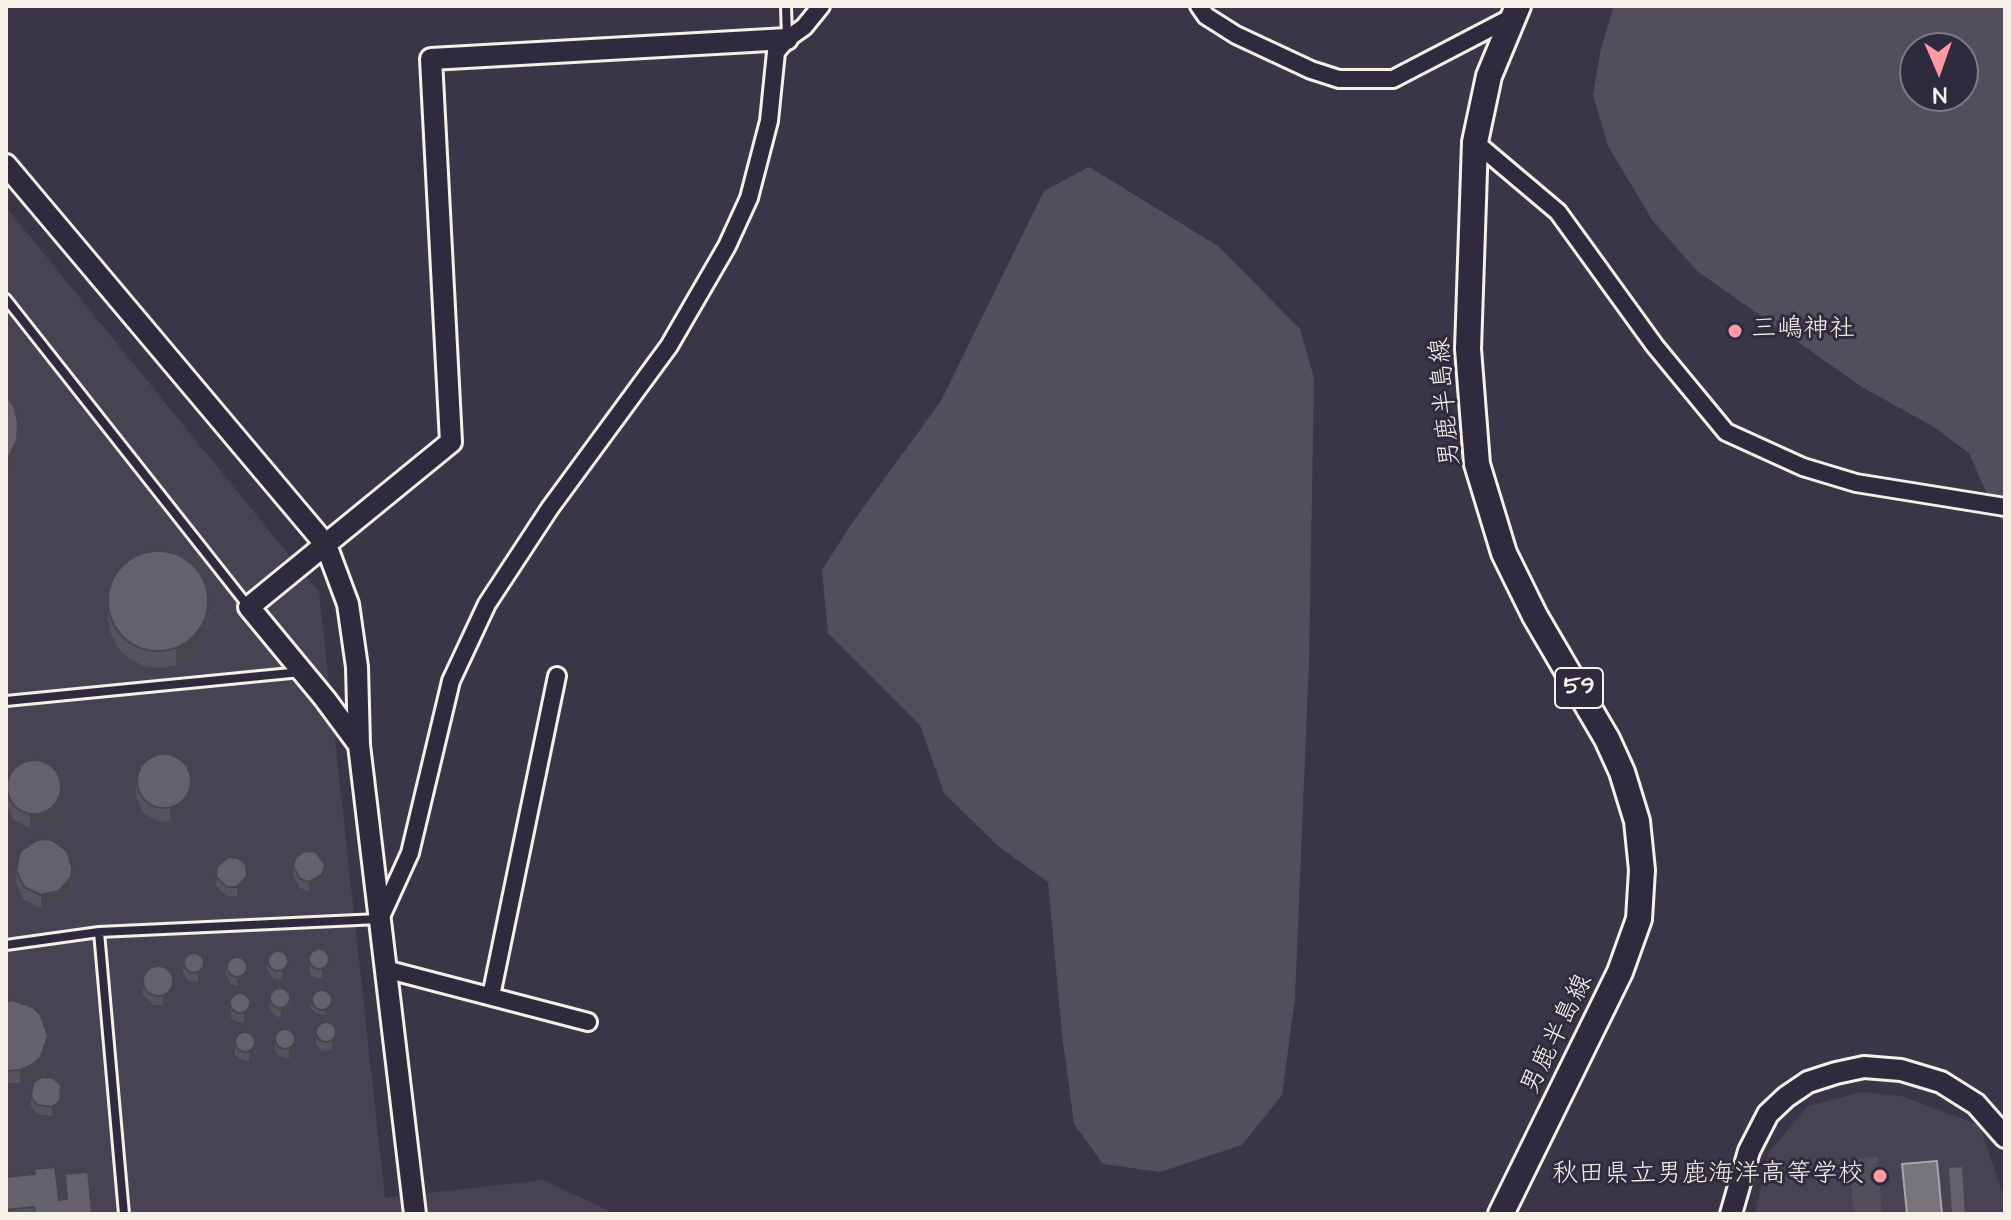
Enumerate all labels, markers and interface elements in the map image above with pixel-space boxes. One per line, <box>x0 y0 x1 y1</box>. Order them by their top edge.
north arrow <box>1899 32 1979 112</box>
text: N <box>1932 79 1947 110</box>
place label: 三嶋神社 <box>1751 315 1855 347</box>
marker: 三嶋神社 <box>1726 322 1744 340</box>
street label: 男鹿半島線 <box>1426 336 1468 468</box>
road number: 59 <box>1555 668 1603 708</box>
street label: 男鹿半島線 <box>1515 970 1601 1100</box>
place label: 秋田県立男鹿海洋高等学校 <box>1552 1160 1864 1192</box>
marker: 秋田県立男鹿海洋高等学校 <box>1871 1167 1889 1185</box>

